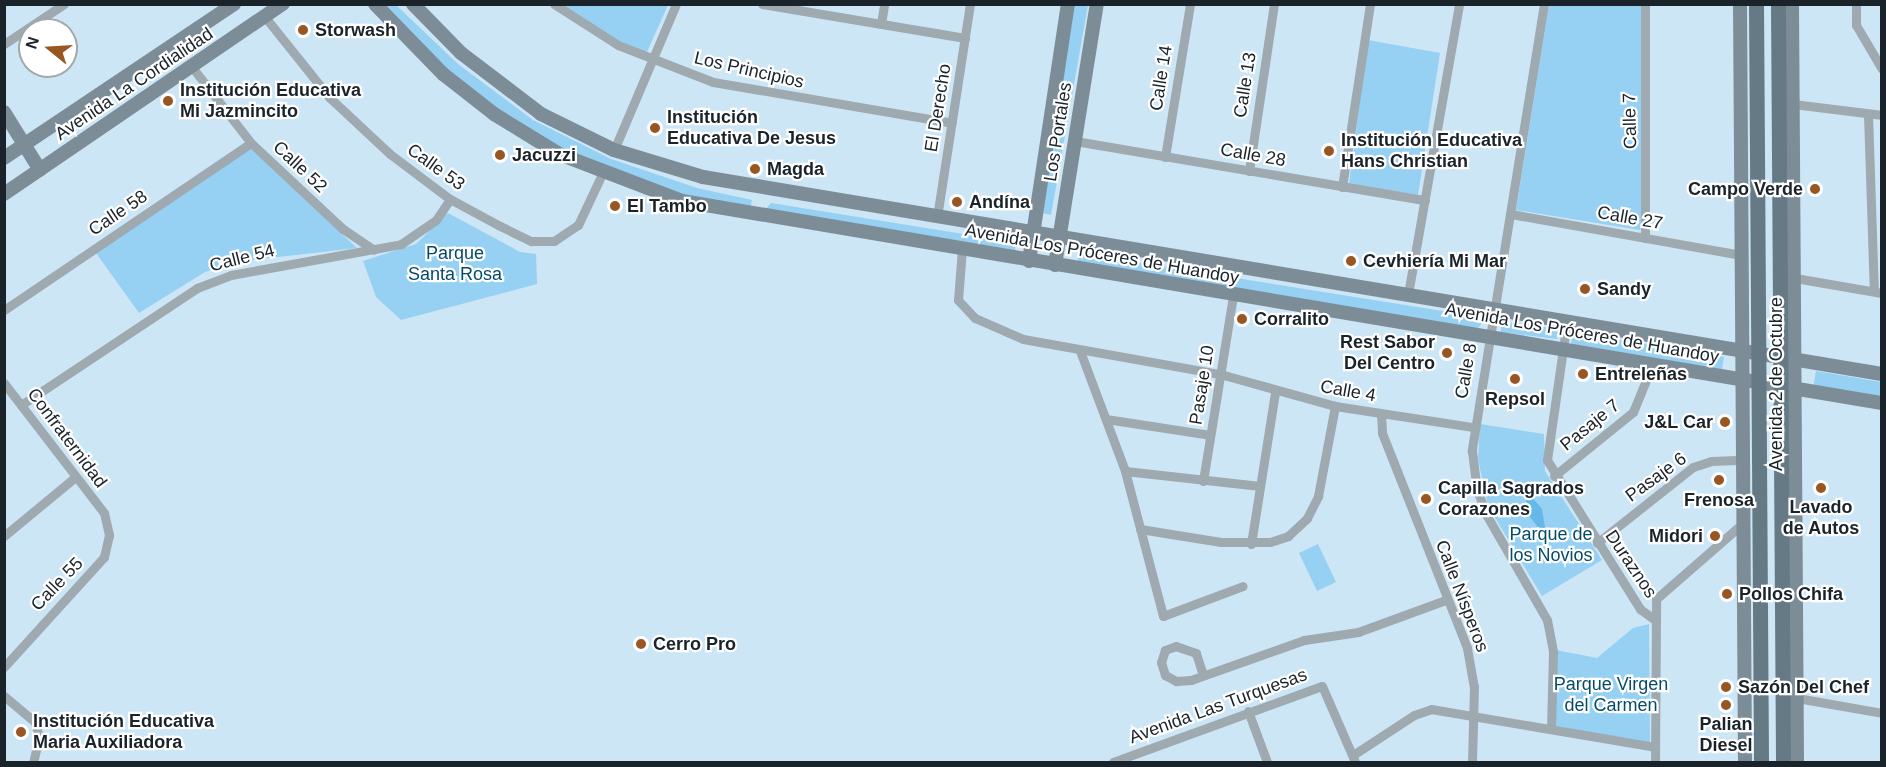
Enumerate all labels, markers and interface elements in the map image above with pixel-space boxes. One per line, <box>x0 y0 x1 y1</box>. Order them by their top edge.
north arrow <box>18 18 78 78</box>
place label: Storwash <box>315 19 396 41</box>
street label: Avenida La Cordialidad <box>51 23 217 145</box>
marker: Storwash <box>296 23 310 37</box>
text: N <box>22 35 42 51</box>
street label: Calle 14 <box>1145 44 1177 112</box>
street label: Los Principios <box>692 47 806 93</box>
street label: Calle 13 <box>1229 51 1261 119</box>
street label: El Derecho <box>920 62 956 154</box>
place label: Institución Educativa Mi Jazmincito <box>180 80 361 122</box>
street label: Los Portales <box>1040 81 1076 183</box>
street label: Calle 7 <box>1619 93 1641 149</box>
marker: Institución Educativa Mi Jazmincito <box>161 94 175 108</box>
place label: Institución Educativa De Jesus <box>667 107 836 150</box>
marker: Institución Educativa De Jesus <box>648 121 662 135</box>
place label: Institución Educativa Hans Christian <box>1341 130 1522 172</box>
street label: Calle 52 <box>268 137 332 197</box>
street label: Calle 53 <box>403 139 469 195</box>
street label: Calle 28 <box>1219 139 1287 171</box>
place label: Jacuzzi <box>512 144 576 166</box>
marker: Institución Educativa Hans Christian <box>1322 144 1336 158</box>
marker: Jacuzzi <box>493 148 507 162</box>
place label: Magda <box>767 158 824 180</box>
marker: Magda <box>748 162 762 176</box>
place label: Campo Verde <box>1688 178 1803 200</box>
marker: Campo Verde <box>1808 182 1822 196</box>
street label: Calle 58 <box>85 186 151 240</box>
place label: Andína <box>969 191 1030 213</box>
place label: El Tambo <box>627 195 707 217</box>
marker: Andína <box>950 195 964 209</box>
marker: El Tambo <box>608 199 622 213</box>
street label: Calle 27 <box>1596 202 1664 234</box>
street label: Avenida Los Próceres de Huandoy <box>963 219 1241 289</box>
street label: Calle 54 <box>207 240 277 276</box>
park label: Parque Santa Rosa <box>408 243 502 286</box>
place label: Cevhiería Mi Mar <box>1363 250 1506 272</box>
marker: Cevhiería Mi Mar <box>1344 254 1358 268</box>
place label: Sandy <box>1597 278 1651 300</box>
marker: Sandy <box>1578 282 1592 296</box>
street label: Avenida 2 de Octubre <box>1765 297 1787 471</box>
street label: Avenida Los Próceres de Huandoy <box>1443 298 1721 368</box>
place label: Corralito <box>1254 308 1329 330</box>
marker: Corralito <box>1235 312 1249 326</box>
place label: Rest Sabor Del Centro <box>1340 332 1435 374</box>
street label: Calle 8 <box>1450 342 1482 400</box>
street label: Pasaje 10 <box>1185 344 1219 426</box>
marker: Rest Sabor Del Centro <box>1440 346 1454 360</box>
place label: Entreleñas <box>1595 363 1687 385</box>
marker: Entreleñas <box>1576 367 1590 381</box>
marker: Repsol <box>1508 372 1522 386</box>
street label: Calle 4 <box>1319 375 1377 407</box>
street label: Confraternidad <box>23 384 111 492</box>
place label: Repsol <box>1485 388 1545 410</box>
street label: Pasaje 7 <box>1556 395 1624 455</box>
place label: J&L Car <box>1644 411 1713 433</box>
marker: J&L Car <box>1718 415 1732 429</box>
street label: Pasaje 6 <box>1621 448 1691 506</box>
marker: Frenosa <box>1712 473 1726 487</box>
place label: Capilla Sagrados Corazones <box>1438 478 1584 520</box>
marker: Lavado de Autos <box>1814 481 1828 495</box>
place label: Frenosa <box>1684 489 1754 511</box>
marker: Capilla Sagrados Corazones <box>1419 492 1433 506</box>
place label: Lavado de Autos <box>1782 497 1860 540</box>
park label: Parque de los Novios <box>1509 524 1593 566</box>
place label: Midori <box>1649 525 1703 547</box>
street label: Duraznos <box>1601 526 1661 602</box>
marker: Midori <box>1708 529 1722 543</box>
street label: Calle Nísperos <box>1431 537 1493 655</box>
street label: Calle 55 <box>26 553 88 615</box>
place label: Pollos Chifa <box>1739 583 1843 605</box>
marker: Pollos Chifa <box>1720 587 1734 601</box>
place label: Cerro Pro <box>653 633 736 655</box>
marker: Cerro Pro <box>634 637 648 651</box>
street label: Avenida Las Turquesas <box>1126 664 1310 748</box>
park label: Parque Virgen del Carmen <box>1554 674 1668 716</box>
place label: Sazón Del Chef <box>1738 676 1869 698</box>
marker: Sazón Del Chef <box>1719 680 1733 694</box>
marker: Palian Diesel <box>1719 698 1733 712</box>
place label: Institución Educativa Maria Auxiliadora <box>33 711 214 754</box>
place label: Palian Diesel <box>1699 714 1753 756</box>
marker: Institución Educativa Maria Auxiliadora <box>14 725 28 739</box>

